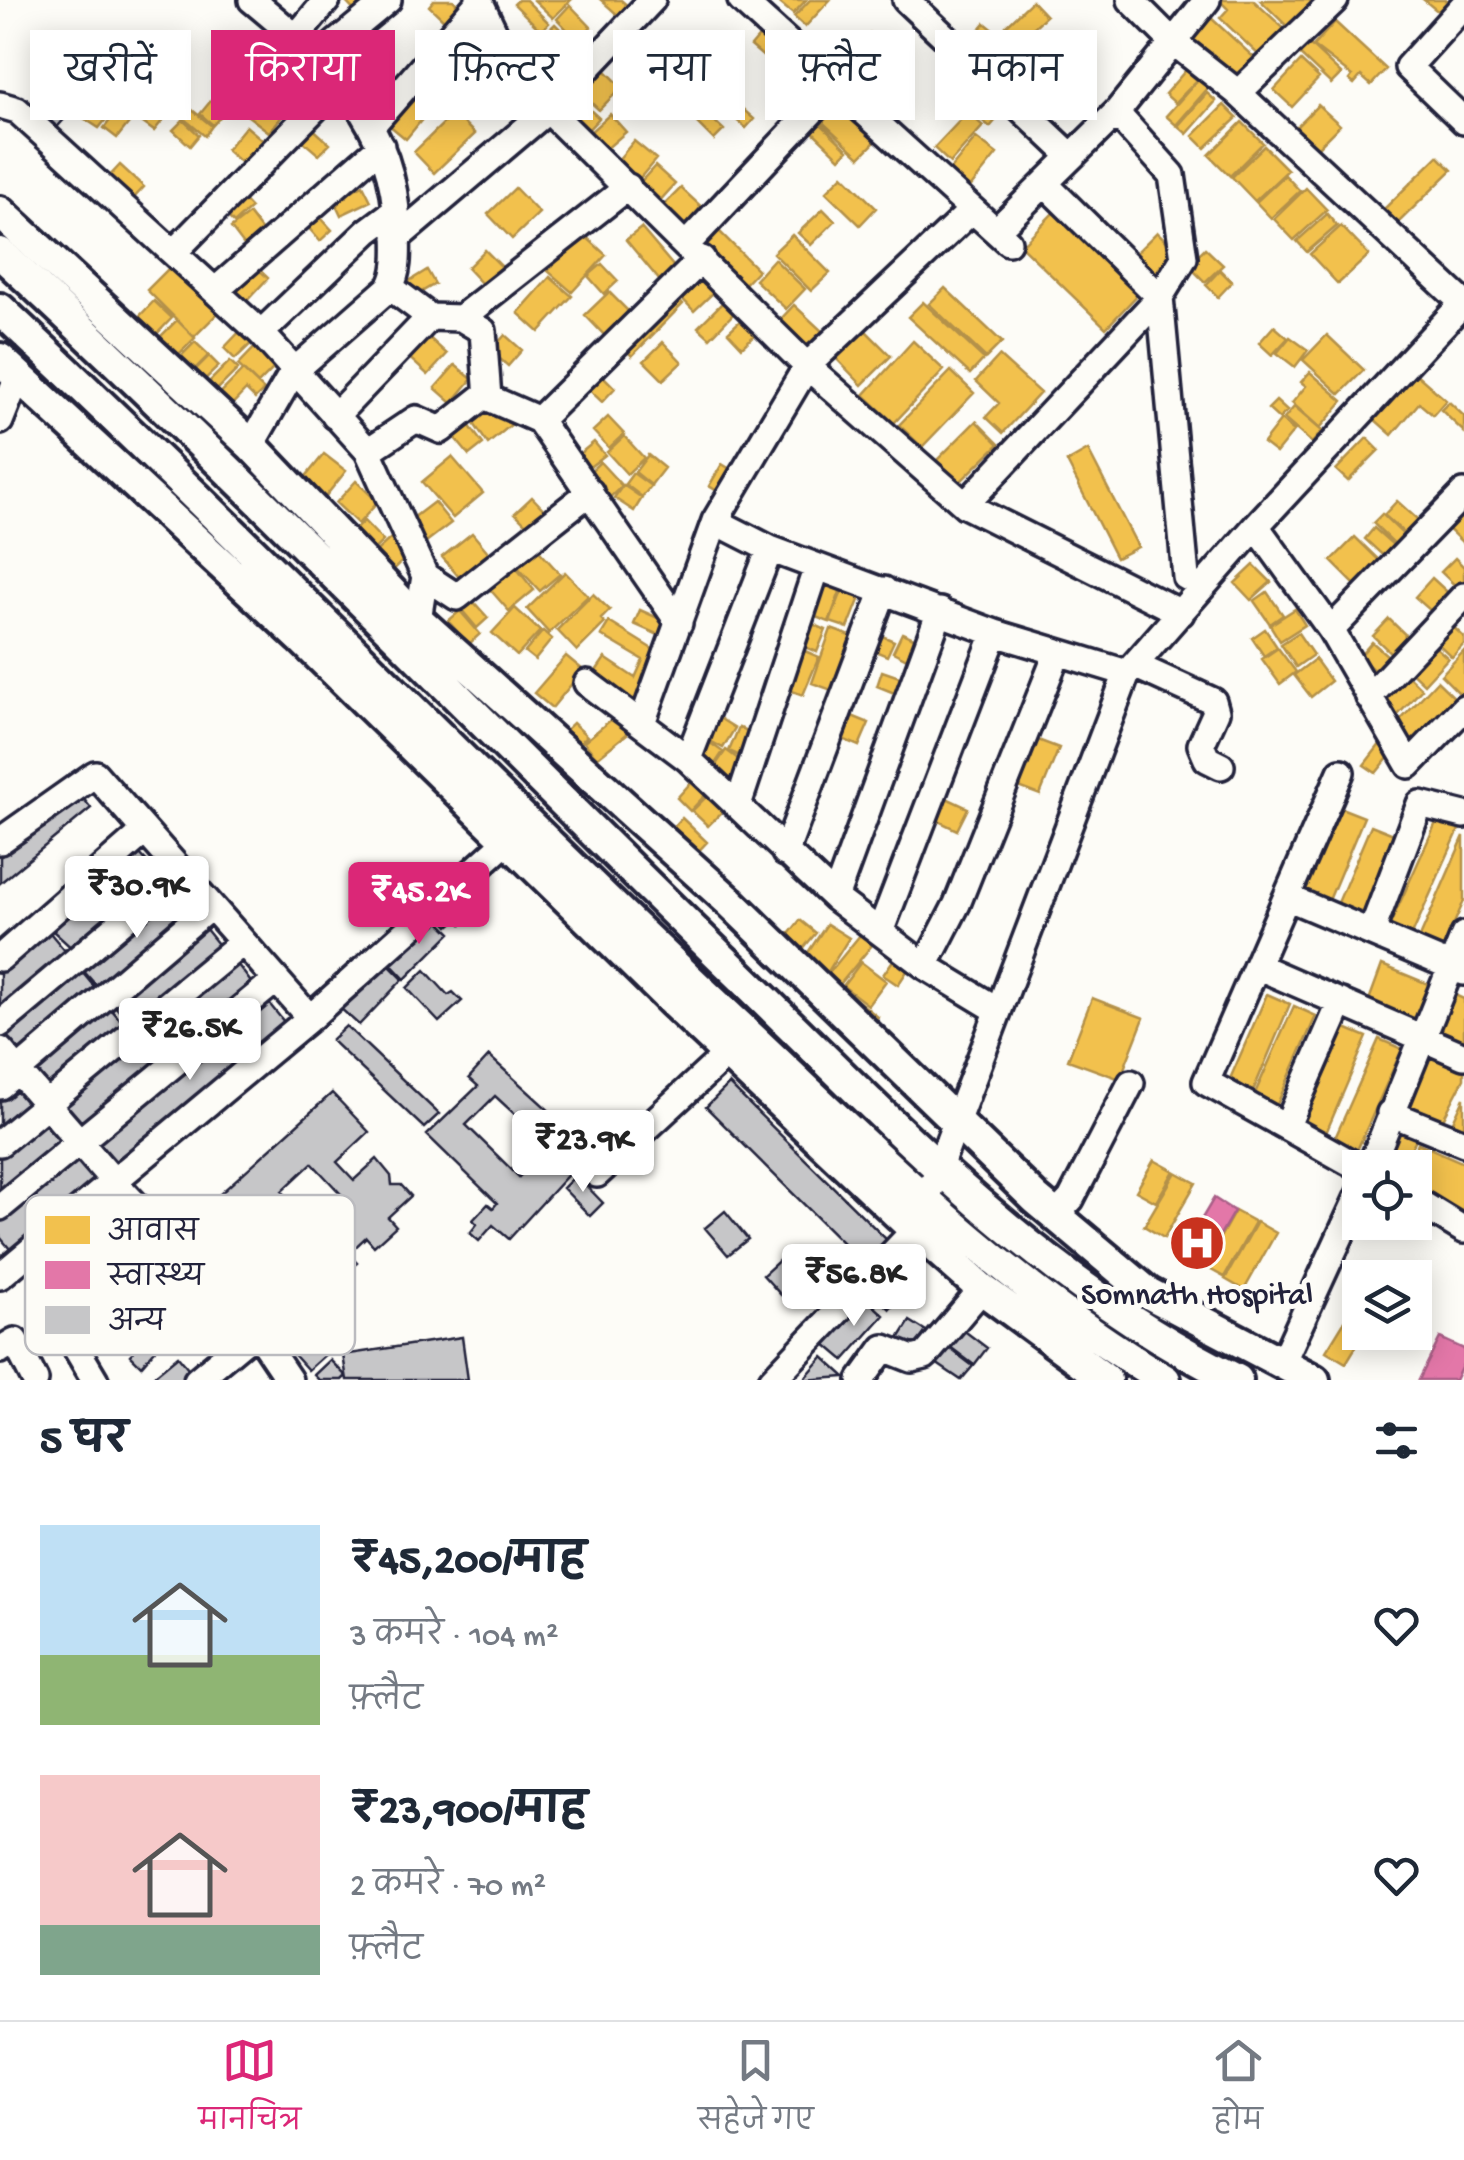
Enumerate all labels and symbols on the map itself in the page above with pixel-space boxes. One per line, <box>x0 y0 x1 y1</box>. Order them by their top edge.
pin: ₹30.9K <box>56 856 218 941</box>
pin: ₹45.2K <box>338 862 500 947</box>
pin: ₹26.5K <box>109 998 271 1083</box>
pin: ₹23.9K <box>502 1110 664 1195</box>
legend <box>25 1195 355 1355</box>
hospital icon: Somnath Hospital <box>1167 1213 1227 1273</box>
text: आवास <box>108 1217 201 1251</box>
pin: ₹56.8K <box>773 1244 935 1329</box>
text: स्वास्थ्य <box>106 1263 206 1296</box>
place label: Somnath Hospital <box>1081 1278 1313 1316</box>
text: अन्य <box>108 1308 167 1341</box>

